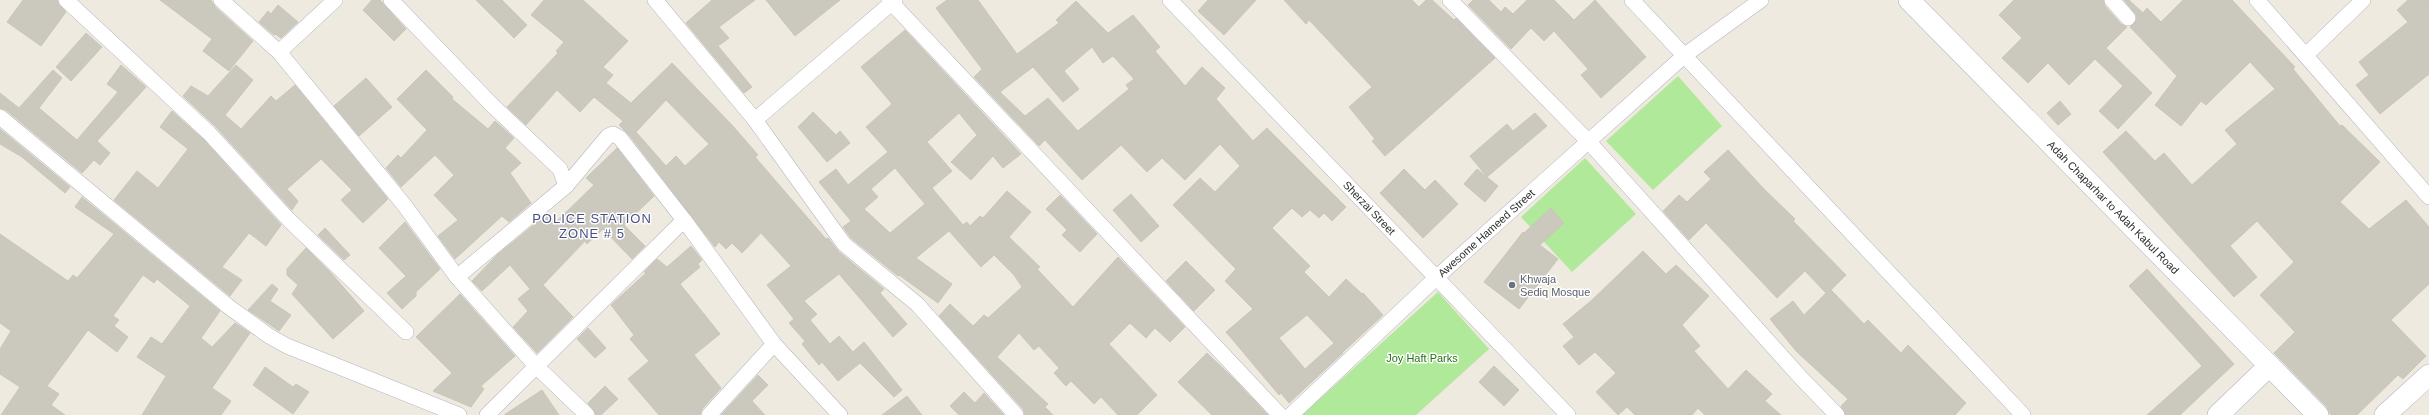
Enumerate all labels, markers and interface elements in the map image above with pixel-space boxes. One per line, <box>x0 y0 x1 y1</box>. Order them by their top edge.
street label: Adah Chaparhar to Adah Kabul Road <box>2045 138 2181 276</box>
street label: Sherzai Street <box>1341 179 1398 237</box>
street label: Awesome Hameed Street <box>1436 187 1537 279</box>
district label: POLICE STATION ZONE # 5 <box>532 211 652 241</box>
place label: Khwaja Sediq Mosque <box>1520 273 1590 298</box>
marker: Khwaja Sediq Mosque <box>1507 280 1517 290</box>
park label: Joy Haft Parks <box>1386 352 1458 364</box>

